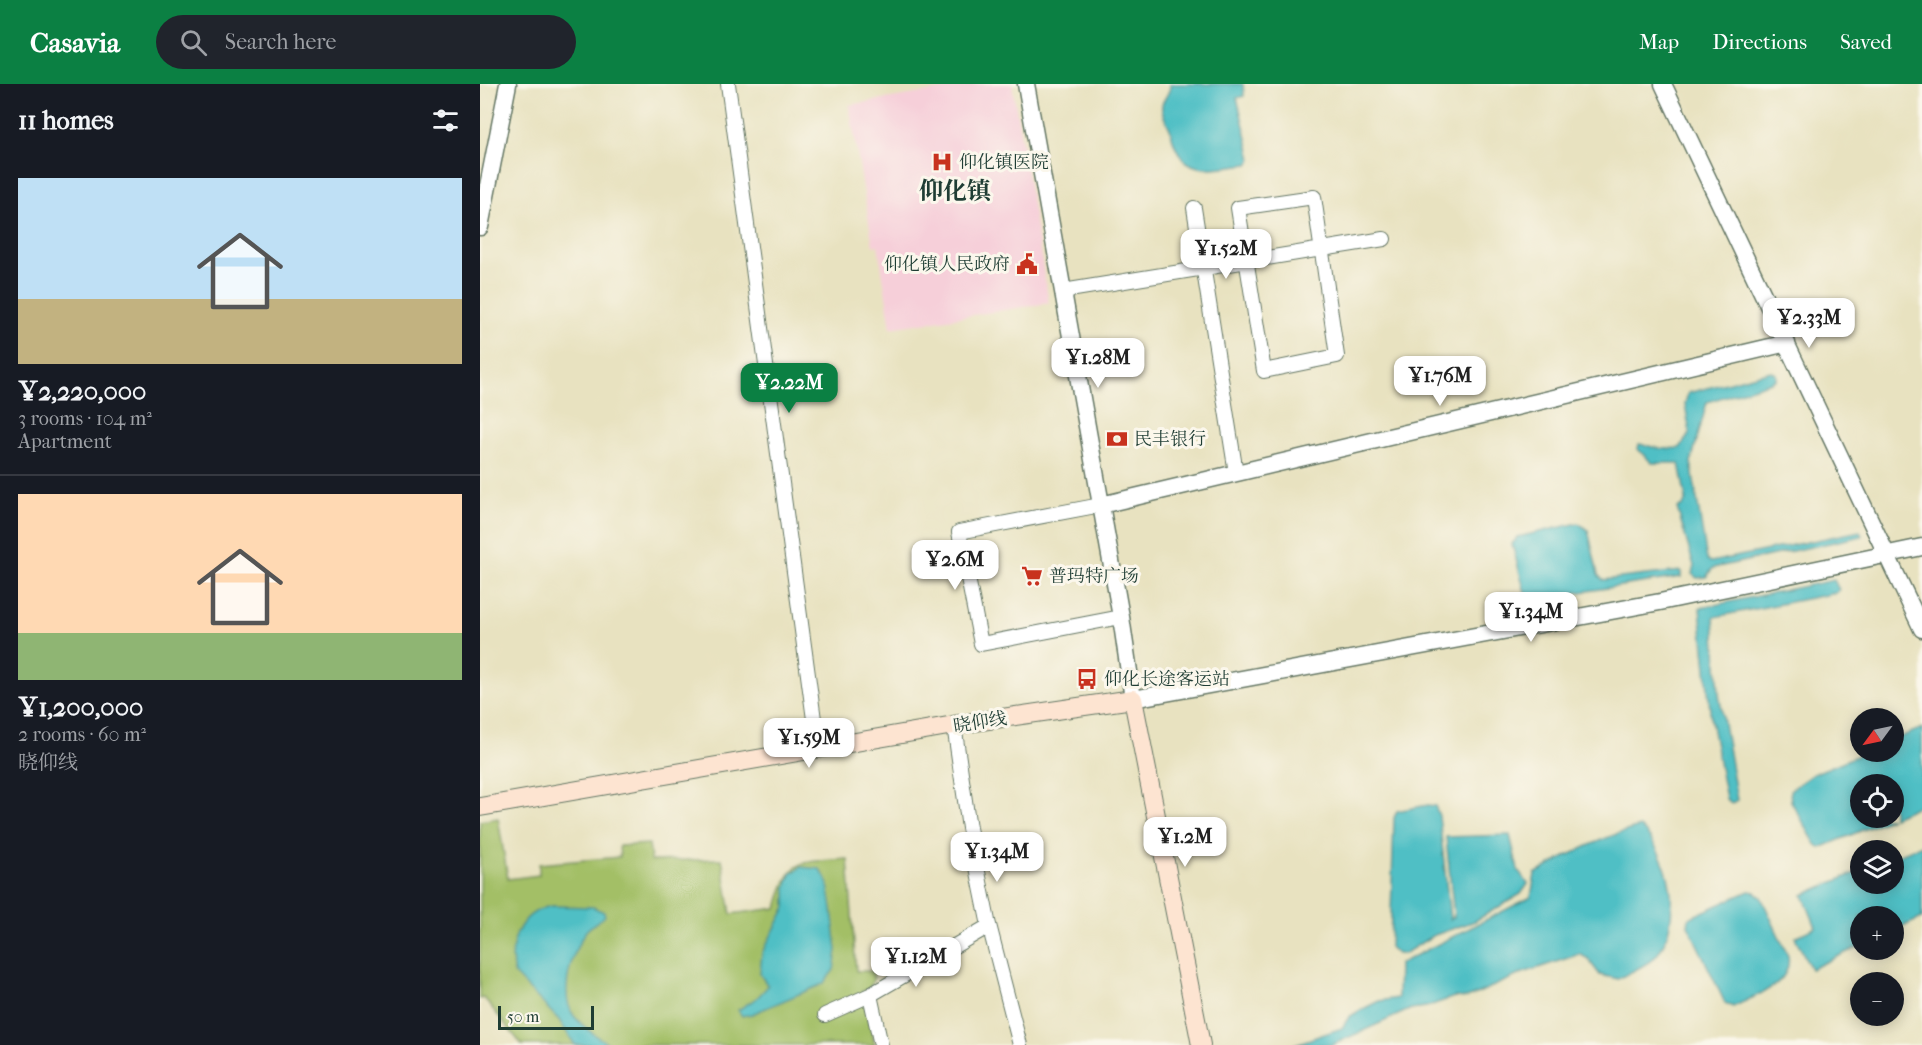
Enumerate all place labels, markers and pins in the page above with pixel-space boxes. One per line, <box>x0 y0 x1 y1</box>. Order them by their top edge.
hospital icon: 仰化镇医院 <box>930 150 954 174</box>
place label: 仰化镇医院 <box>959 152 1049 173</box>
pin: ¥1.52M <box>1177 229 1275 280</box>
public building icon: 仰化镇人民政府 <box>1015 252 1039 276</box>
place label: 仰化镇人民政府 <box>884 254 1010 275</box>
pin: ¥2.33M <box>1760 298 1858 349</box>
pin: ¥1.28M <box>1049 338 1147 389</box>
pin: ¥1.76M <box>1391 356 1489 407</box>
pin: ¥2.22M <box>740 363 838 414</box>
bank icon: 民丰银行 <box>1105 427 1129 451</box>
place label: 民丰银行 <box>1134 429 1206 450</box>
pin: ¥2.6M <box>913 540 997 591</box>
supermarket icon: 普玛特广场 <box>1020 564 1044 588</box>
place label: 普玛特广场 <box>1049 566 1139 587</box>
pin: ¥1.34M <box>1482 592 1580 643</box>
bus stop icon: 仰化长途客运站 <box>1075 667 1099 691</box>
place label: 仰化长途客运站 <box>1104 669 1230 690</box>
pin: ¥1.59M <box>760 718 858 769</box>
pin: ¥1.2M <box>1143 817 1227 868</box>
pin: ¥1.34M <box>948 832 1046 883</box>
pin: ¥1.12M <box>867 937 965 988</box>

